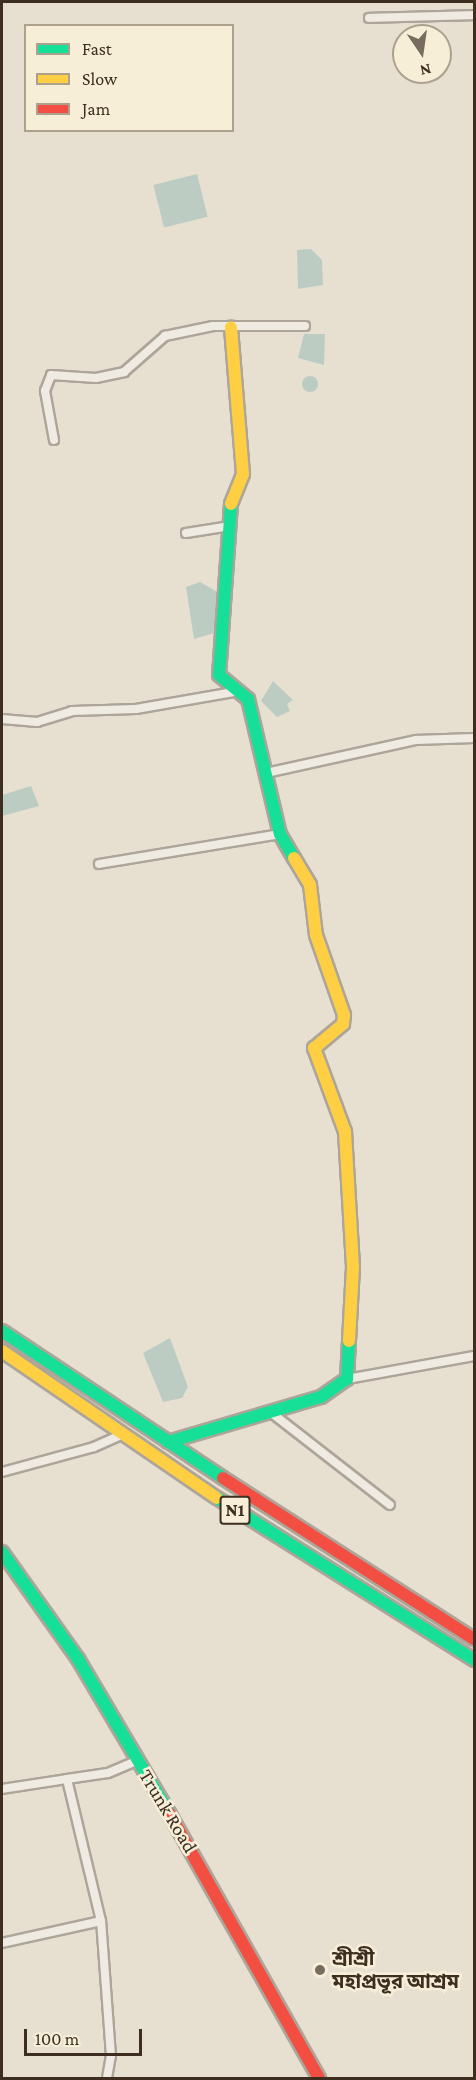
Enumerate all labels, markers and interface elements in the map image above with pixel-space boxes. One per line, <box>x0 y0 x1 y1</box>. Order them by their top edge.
legend <box>24 24 234 132</box>
north arrow <box>392 24 452 84</box>
text: Fast <box>82 39 112 59</box>
text: N <box>418 61 433 80</box>
text: Slow <box>82 69 117 89</box>
text: Jam <box>82 99 110 119</box>
road number: N1 <box>218 1495 252 1525</box>
street label: Trunk Road <box>134 1765 202 1857</box>
place label: শ্রীশ্রী মহাপ্রভূর আশ্রম <box>332 1946 459 1993</box>
marker: শ্রীশ্রী মহাপ্রভূর আশ্রম <box>313 1963 327 1977</box>
scale bar <box>27 2017 146 2055</box>
text: 100 m <box>35 2029 79 2049</box>

